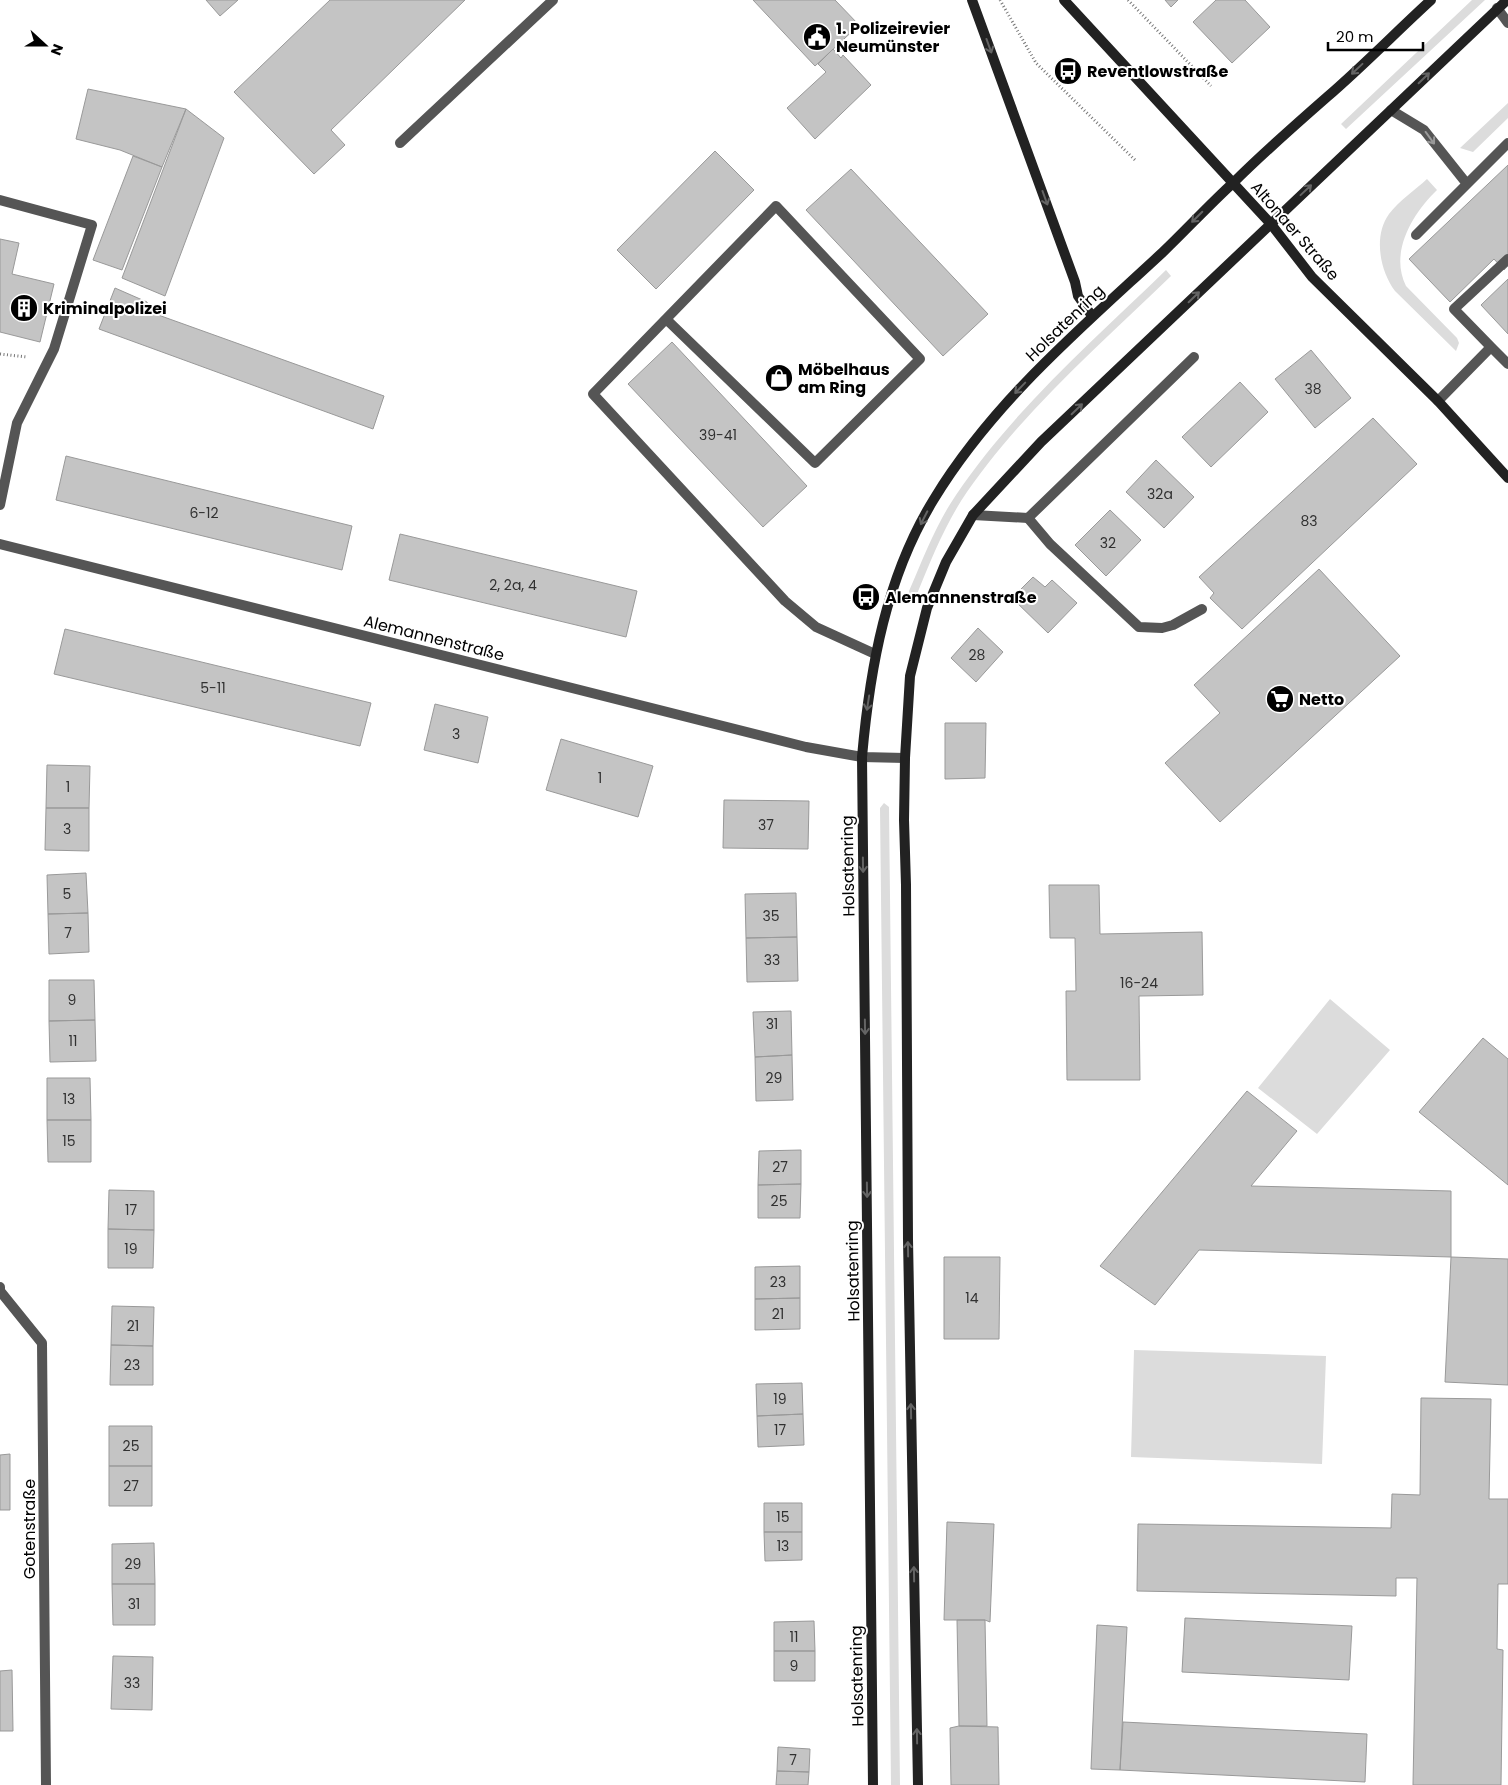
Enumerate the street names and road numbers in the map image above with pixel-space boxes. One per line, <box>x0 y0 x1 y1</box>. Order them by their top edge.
street label: Altonaer Straße <box>1245 176 1345 286</box>
street label: Holsatenring <box>1021 280 1109 366</box>
street label: Alemannenstraße <box>361 609 507 667</box>
street label: Holsatenring <box>836 815 860 917</box>
street label: Holsatenring <box>841 1220 865 1322</box>
street label: Gotenstraße <box>18 1479 41 1579</box>
street label: Holsatenring <box>845 1625 869 1727</box>

